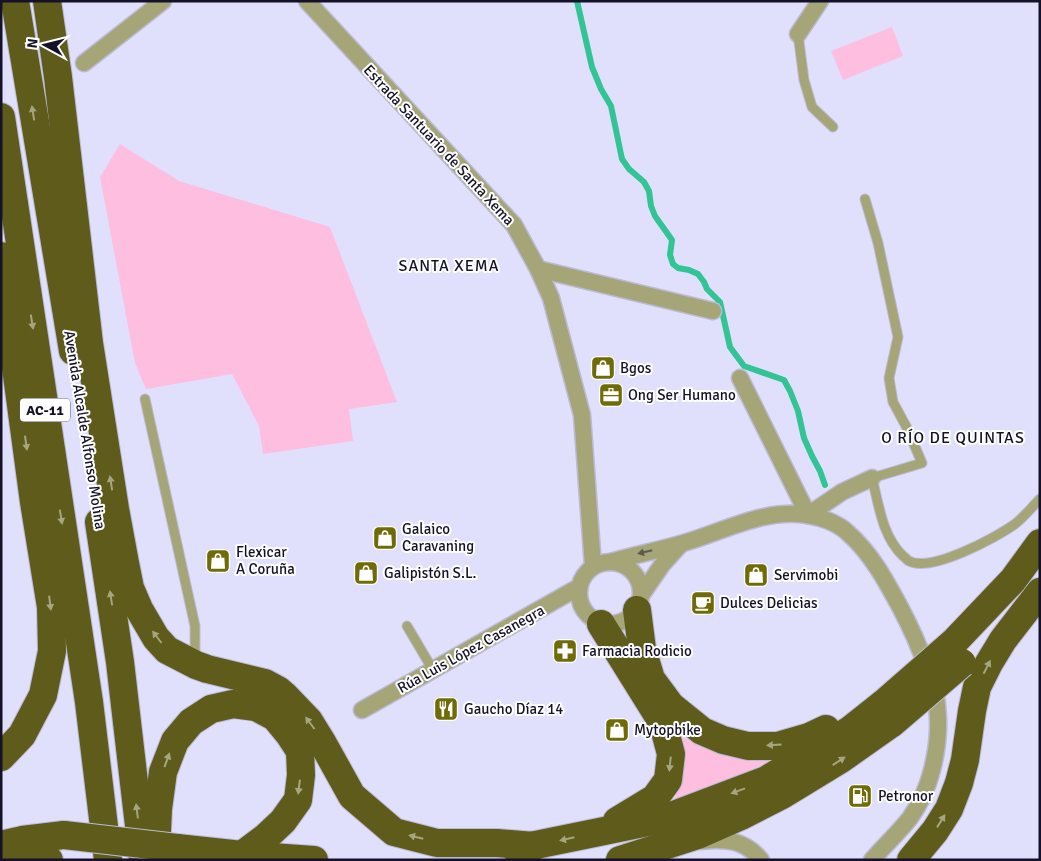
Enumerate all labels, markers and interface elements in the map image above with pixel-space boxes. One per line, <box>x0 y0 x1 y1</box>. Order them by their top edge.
north arrow <box>20 20 70 70</box>
text: N <box>24 38 42 49</box>
street label: Estrada Santuario de Santa Xema <box>360 61 518 229</box>
one-way arrow <box>29 104 37 120</box>
district label: SANTA XEMA <box>399 256 499 276</box>
one-way arrow <box>28 314 36 330</box>
street label: Avenida Alcalde Alfonso Molina <box>60 329 110 531</box>
shop icon: Bgos <box>590 355 616 381</box>
place label: Bgos <box>620 359 652 377</box>
office icon: Ong Ser Humano <box>598 382 624 408</box>
place label: Ong Ser Humano <box>628 386 736 404</box>
road number: AC-11 <box>20 398 70 422</box>
district label: O RÍO DE QUINTAS <box>881 428 1025 448</box>
one-way arrow <box>22 435 30 451</box>
one-way arrow <box>107 475 115 491</box>
one-way arrow <box>57 509 65 525</box>
place label: Galaico Caravaning <box>402 520 474 555</box>
shop icon: Galaico Caravaning <box>372 525 398 551</box>
place label: Flexicar A Coruña <box>236 543 295 578</box>
shop icon: Flexicar A Coruña <box>205 548 231 574</box>
one-way arrow <box>638 548 653 556</box>
shop icon: Galipistón S.L. <box>353 560 379 586</box>
shop icon: Servimobi <box>743 562 769 588</box>
place label: Galipistón S.L. <box>384 564 477 582</box>
place label: Servimobi <box>774 566 838 584</box>
one-way arrow <box>106 590 114 606</box>
cafe icon: Dulces Delicias <box>690 590 716 616</box>
place label: Dulces Delicias <box>720 594 818 612</box>
one-way arrow <box>46 596 54 612</box>
street label: Rúa Luis López Casanegra <box>394 601 548 697</box>
one-way arrow <box>151 631 162 644</box>
pharmacy icon: Farmacia Rodicio <box>552 638 578 664</box>
place label: Farmacia Rodicio <box>582 642 692 660</box>
one-way arrow <box>983 660 991 674</box>
restaurant icon: Gaucho Díaz 14 <box>433 696 459 722</box>
place label: Gaucho Díaz 14 <box>464 700 563 718</box>
one-way arrow <box>305 716 315 730</box>
shop icon: Mytopbike <box>604 717 630 743</box>
place label: Mytopbike <box>634 721 701 739</box>
one-way arrow <box>766 742 782 750</box>
one-way arrow <box>164 753 172 767</box>
one-way arrow <box>666 756 674 772</box>
one-way arrow <box>832 756 845 765</box>
one-way arrow <box>295 779 303 795</box>
fuel station icon: Petronor <box>847 783 873 809</box>
place label: Petronor <box>878 787 934 805</box>
one-way arrow <box>730 788 745 795</box>
one-way arrow <box>133 803 141 819</box>
one-way arrow <box>937 815 946 828</box>
one-way arrow <box>409 833 424 841</box>
one-way arrow <box>559 835 574 843</box>

